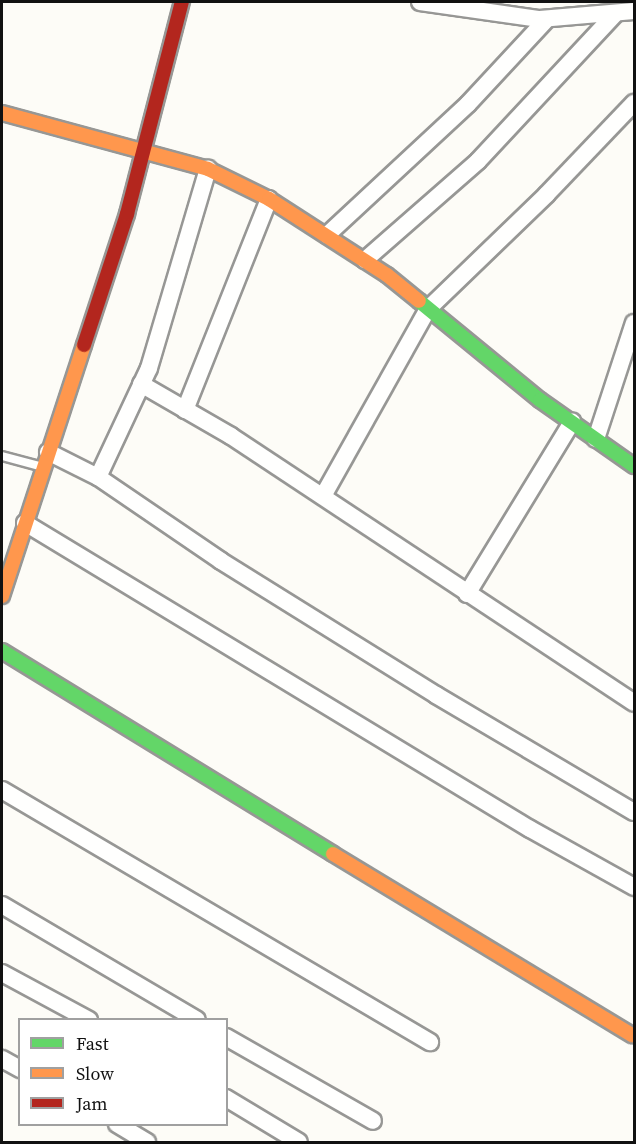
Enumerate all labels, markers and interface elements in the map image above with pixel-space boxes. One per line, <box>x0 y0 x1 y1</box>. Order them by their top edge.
legend <box>18 1018 228 1126</box>
text: Fast <box>76 1031 109 1056</box>
text: Slow <box>76 1061 114 1086</box>
text: Jam <box>76 1091 108 1116</box>

